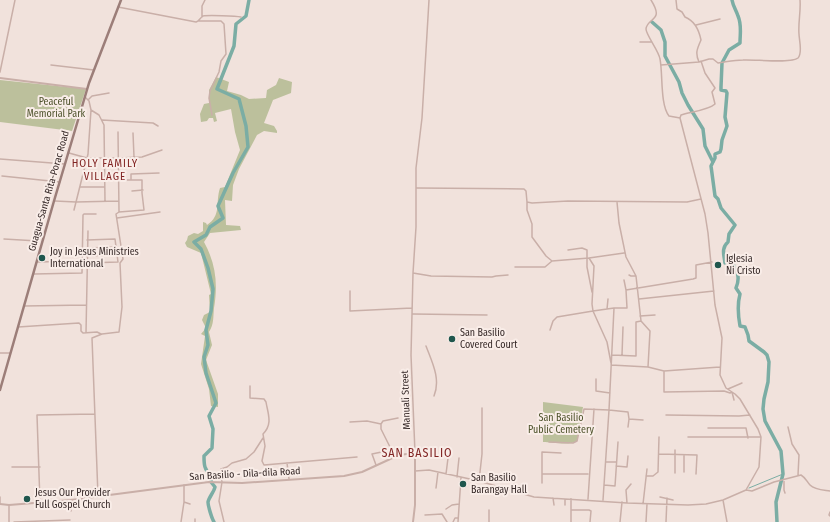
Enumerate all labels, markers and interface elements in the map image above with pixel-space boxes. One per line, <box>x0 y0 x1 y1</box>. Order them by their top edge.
park label: Peaceful Memorial Park <box>27 96 86 120</box>
street label: Guagua-Santa Rita-Porac Road <box>26 129 72 253</box>
district label: HOLY FAMILY VILLAGE <box>72 157 138 183</box>
place label: Joy in Jesus Ministries International <box>50 246 139 270</box>
marker: Joy in Jesus Ministries International <box>37 253 47 263</box>
place label: Iglesia Ni Cristo <box>726 253 761 277</box>
marker: Iglesia Ni Cristo <box>713 260 723 270</box>
place label: San Basilio Covered Court <box>460 327 518 351</box>
marker: San Basilio Covered Court <box>447 334 457 344</box>
street label: Manuali Street <box>399 369 413 430</box>
park label: San Basilio Public Cemetery <box>528 412 594 436</box>
district label: SAN BASILIO <box>381 446 453 460</box>
street label: San Basilio - Dila-dila Road <box>189 465 301 483</box>
place label: San Basilio Barangay Hall <box>471 472 527 496</box>
marker: San Basilio Barangay Hall <box>458 479 468 489</box>
place label: Jesus Our Provider Full Gospel Church <box>35 487 111 511</box>
marker: Jesus Our Provider Full Gospel Church <box>22 494 32 504</box>

